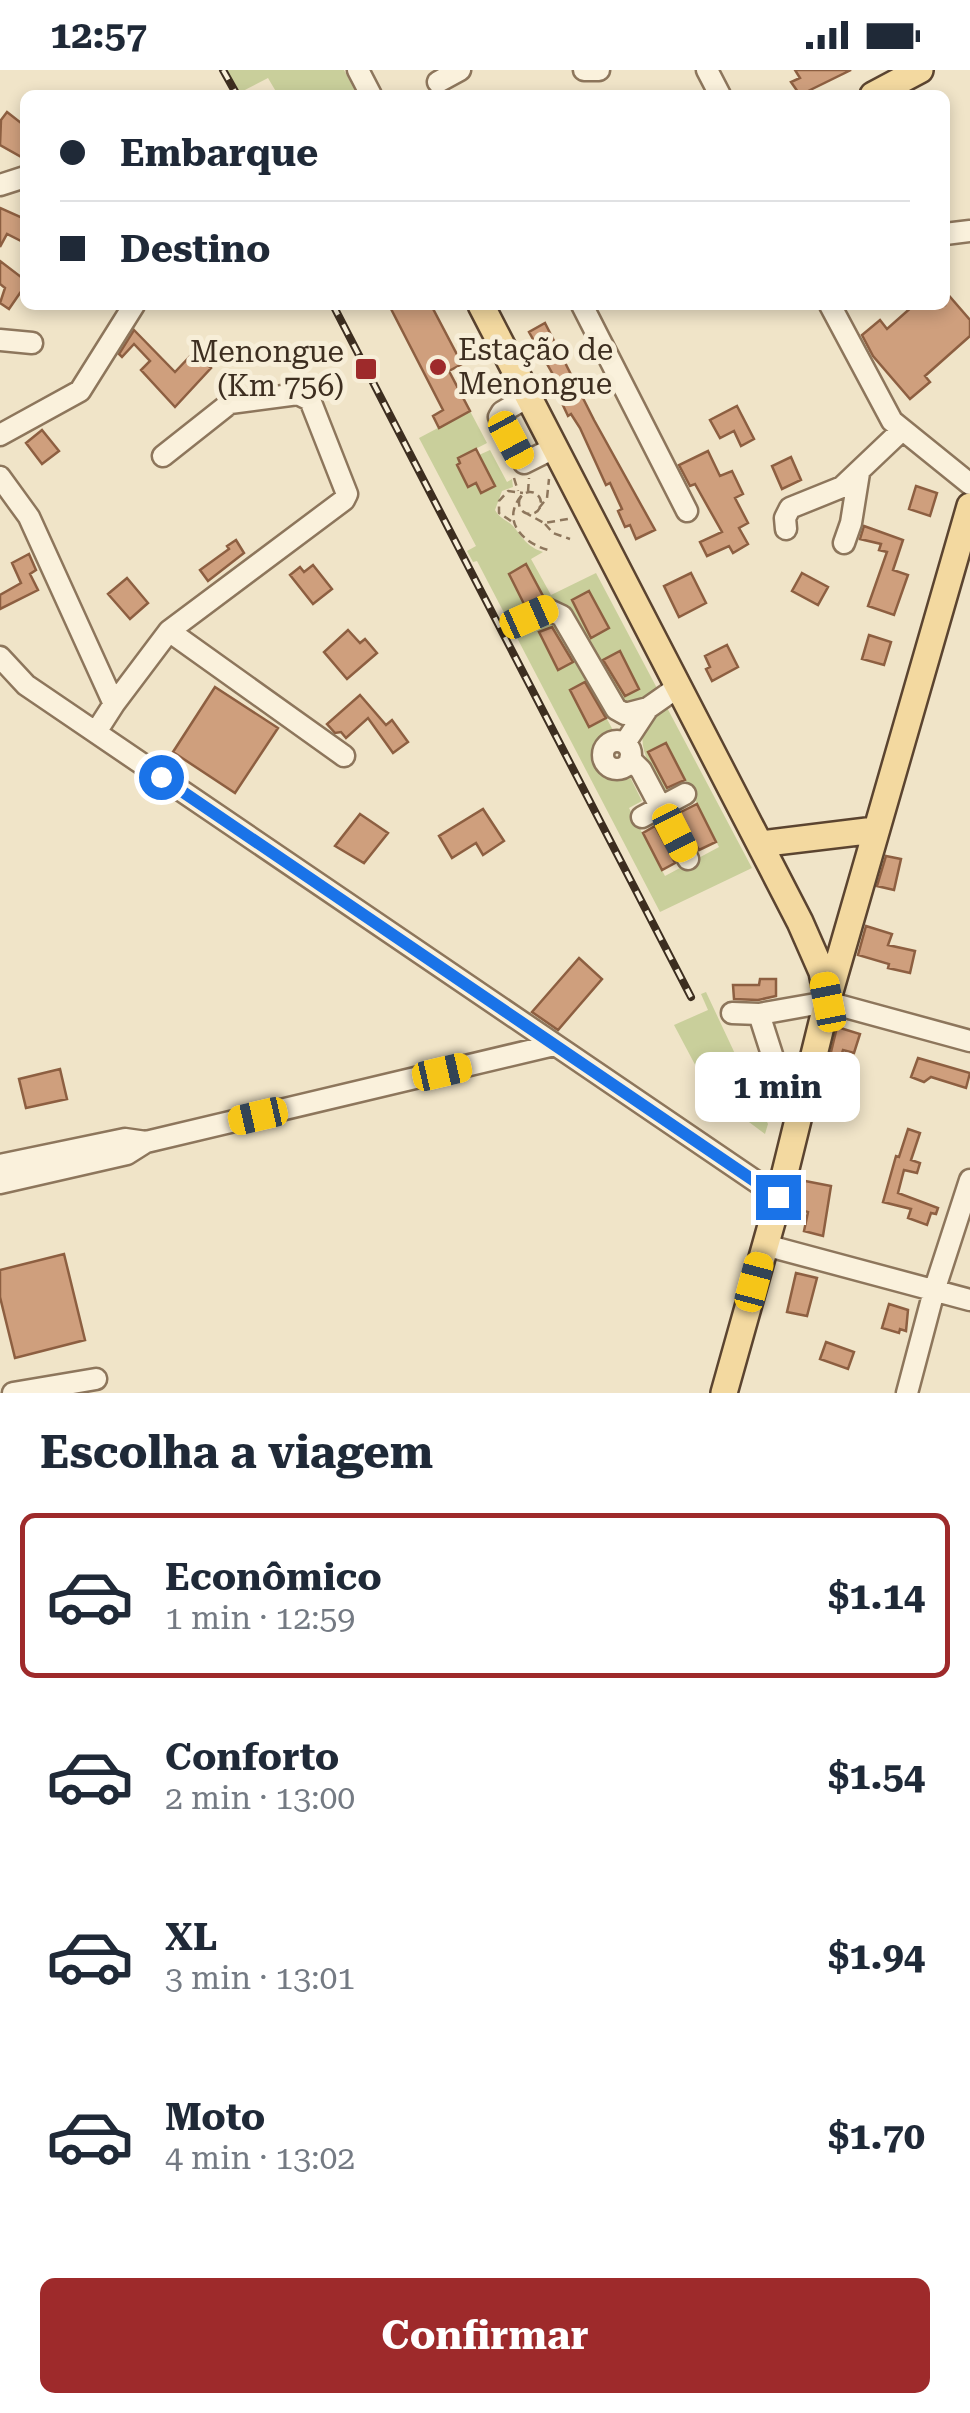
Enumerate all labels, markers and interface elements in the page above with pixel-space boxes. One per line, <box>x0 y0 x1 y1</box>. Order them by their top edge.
text: 12:57 <box>50 13 147 57</box>
text: Embarque <box>120 131 318 175</box>
text: Destino <box>120 227 271 271</box>
place label: Estação de Menongue <box>458 332 613 401</box>
place label: Menongue (Km 756) <box>190 334 344 403</box>
marker: Menongue (Km 756) <box>353 356 379 382</box>
marker: Estação de Menongue <box>427 356 449 378</box>
car <box>484 406 538 474</box>
car <box>495 591 563 643</box>
route start <box>139 755 184 800</box>
car <box>648 799 702 867</box>
car <box>808 970 848 1034</box>
car <box>409 1051 475 1093</box>
callout: 1 min <box>696 1052 860 1122</box>
text: 1 min <box>733 1068 822 1106</box>
car <box>225 1095 291 1137</box>
route end <box>756 1175 801 1220</box>
car <box>732 1249 776 1315</box>
text: Escolha a viagem <box>40 1426 433 1479</box>
icon: car <box>45 1551 135 1641</box>
text: Econômico <box>165 1555 382 1599</box>
text: $1.14 <box>828 1574 925 1618</box>
text: 1 min · 12:59 <box>165 1599 355 1637</box>
icon: car <box>45 1731 135 1821</box>
text: Conforto <box>165 1735 339 1779</box>
text: $1.54 <box>828 1754 925 1798</box>
text: 2 min · 13:00 <box>165 1779 355 1817</box>
icon: car <box>45 1911 135 2001</box>
text: XL <box>165 1915 217 1959</box>
text: $1.94 <box>828 1934 925 1978</box>
text: 3 min · 13:01 <box>165 1959 355 1997</box>
icon: car <box>45 2091 135 2181</box>
text: Moto <box>165 2095 265 2139</box>
text: $1.70 <box>828 2114 925 2158</box>
text: 4 min · 13:02 <box>165 2139 355 2177</box>
button: Confirmar <box>40 2278 930 2393</box>

